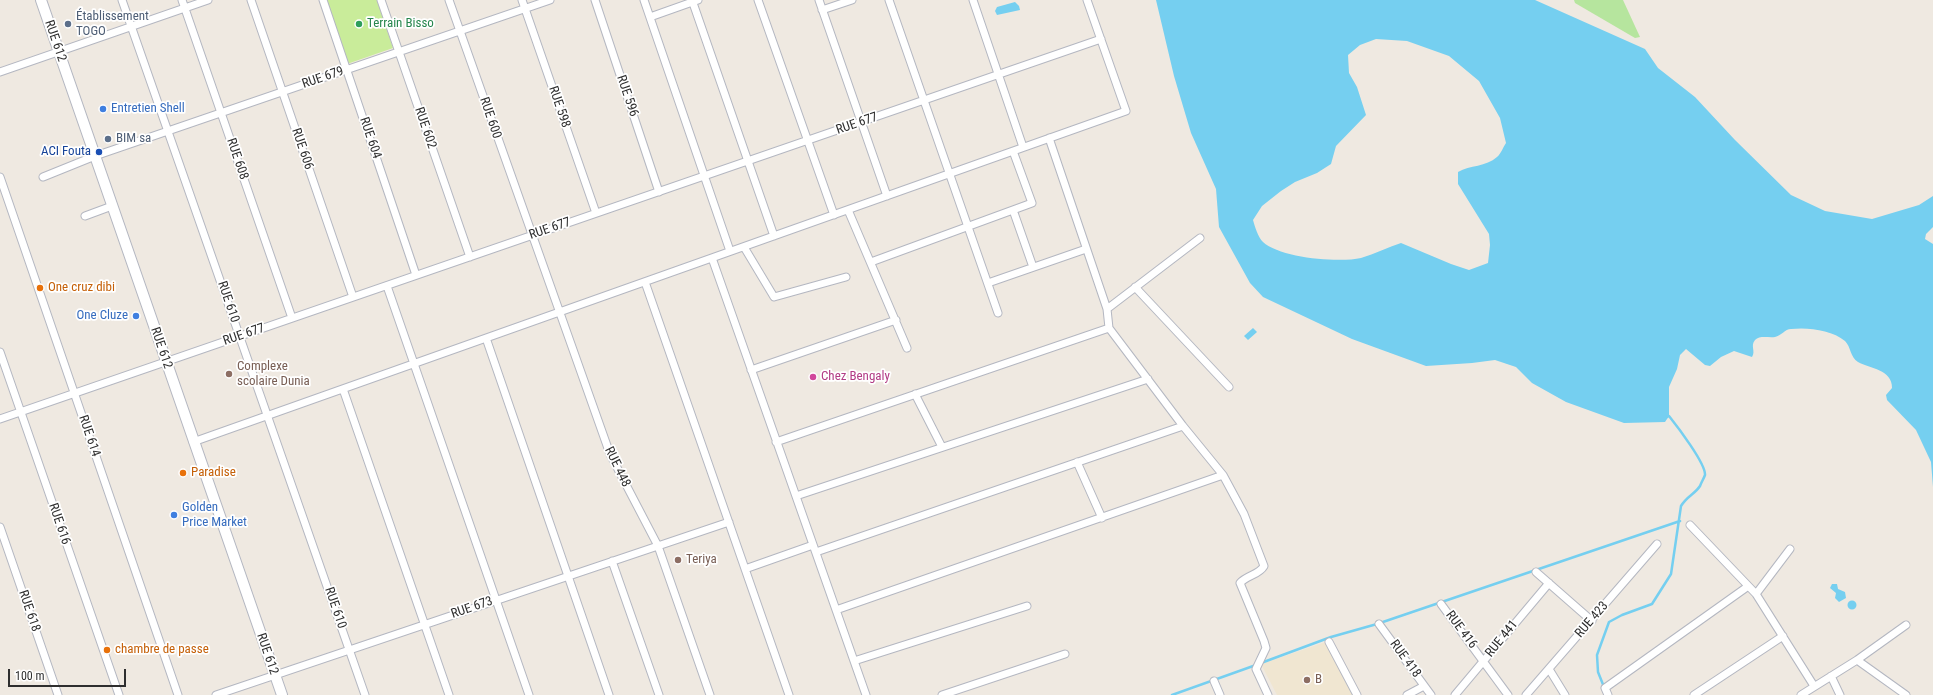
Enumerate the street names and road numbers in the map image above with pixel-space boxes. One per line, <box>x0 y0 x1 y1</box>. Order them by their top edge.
street label: RUE 612 <box>41 18 69 64</box>
street label: RUE 679 <box>300 64 346 92</box>
street label: RUE 596 <box>613 73 641 119</box>
street label: RUE 598 <box>545 84 573 130</box>
street label: RUE 600 <box>476 95 504 141</box>
street label: RUE 602 <box>411 105 439 151</box>
street label: RUE 677 <box>834 110 880 138</box>
street label: RUE 604 <box>356 115 384 161</box>
street label: RUE 606 <box>288 126 316 172</box>
street label: RUE 608 <box>223 136 251 182</box>
street label: RUE 677 <box>527 215 573 243</box>
street label: RUE 610 <box>214 279 242 325</box>
street label: RUE 677 <box>221 321 267 349</box>
street label: RUE 612 <box>147 325 175 371</box>
street label: RUE 614 <box>75 413 103 459</box>
street label: RUE 448 <box>601 444 633 490</box>
street label: RUE 616 <box>45 501 73 547</box>
street label: RUE 610 <box>321 585 349 631</box>
street label: RUE 618 <box>15 588 43 634</box>
street label: RUE 673 <box>449 594 495 622</box>
street label: RUE 423 <box>1572 599 1612 641</box>
street label: RUE 416 <box>1442 608 1480 652</box>
street label: RUE 441 <box>1482 617 1522 661</box>
street label: RUE 612 <box>253 631 281 677</box>
street label: RUE 418 <box>1386 637 1424 681</box>

